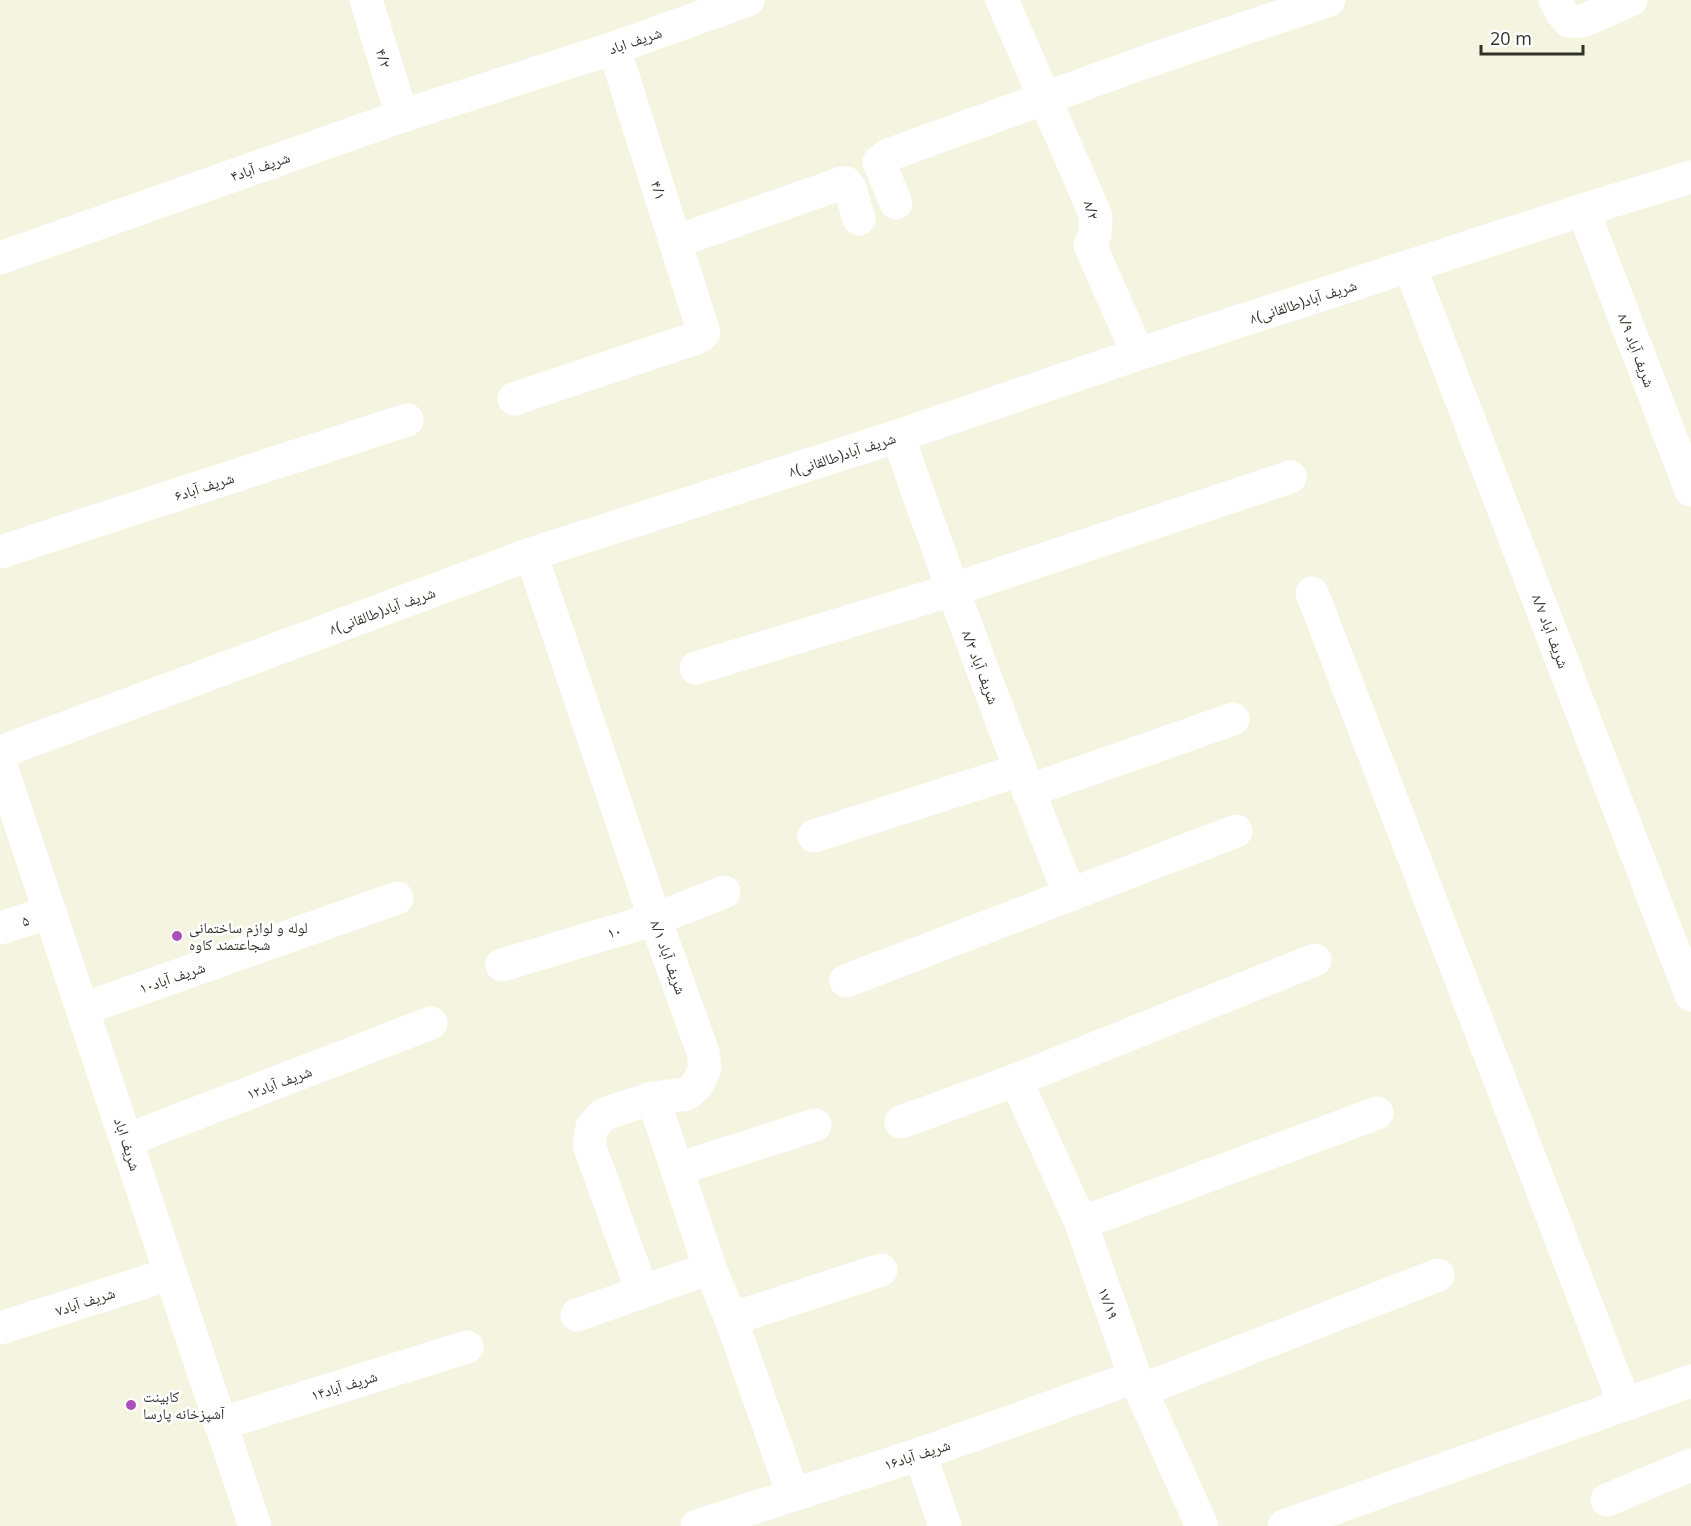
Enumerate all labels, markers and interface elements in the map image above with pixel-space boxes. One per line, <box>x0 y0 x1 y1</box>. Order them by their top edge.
scale bar <box>1481 18 1583 56</box>
street label: شریف اباد <box>606 22 664 58</box>
text: 20 m <box>1490 26 1532 50</box>
street label: ۴/۲ <box>372 46 396 70</box>
street label: ۴شریف آباد <box>228 146 293 185</box>
street label: ۴/۱ <box>647 178 671 202</box>
street label: ۸/۲ <box>1080 198 1104 222</box>
street label: ۸شریف آباد(طالقانی) <box>1247 274 1360 329</box>
street label: شریف آباد ۸/۹ <box>1614 310 1660 390</box>
street label: ۸شریف آباد(طالقانی) <box>786 427 899 482</box>
street label: شریف آباد۶ <box>172 467 237 505</box>
street label: ۸شریف آباد(طالقانی) <box>326 582 438 639</box>
street label: شریف آباد ۸/۷ <box>1528 591 1574 671</box>
street label: شریف آباد ۸/۳ <box>958 627 1004 707</box>
street label: ۵ <box>19 909 32 931</box>
place label: لوله و لوازم ساختمانی شجاعتمند کاوه <box>189 917 308 954</box>
street label: شریف آباد ۸/۱ <box>646 917 692 997</box>
street label: ۱۰ <box>605 919 623 943</box>
marker: لوله و لوازم ساختمانی شجاعتمند کاوه <box>170 929 184 943</box>
street label: شریف آباد۱۰ <box>136 956 208 998</box>
street label: شریف آباد۱۲ <box>243 1060 315 1104</box>
street label: شریف اباد <box>110 1115 146 1173</box>
street label: شریف آباد۷ <box>53 1282 118 1320</box>
street label: ۱۷/۱۹ <box>1094 1284 1124 1322</box>
street label: شریف آباد۱۴ <box>308 1365 380 1405</box>
place label: کابینت آشپزخانه پارسا <box>143 1386 226 1423</box>
marker: کابینت آشپزخانه پارسا <box>124 1398 138 1412</box>
street label: شریف آباد۱۶ <box>881 1434 953 1474</box>

